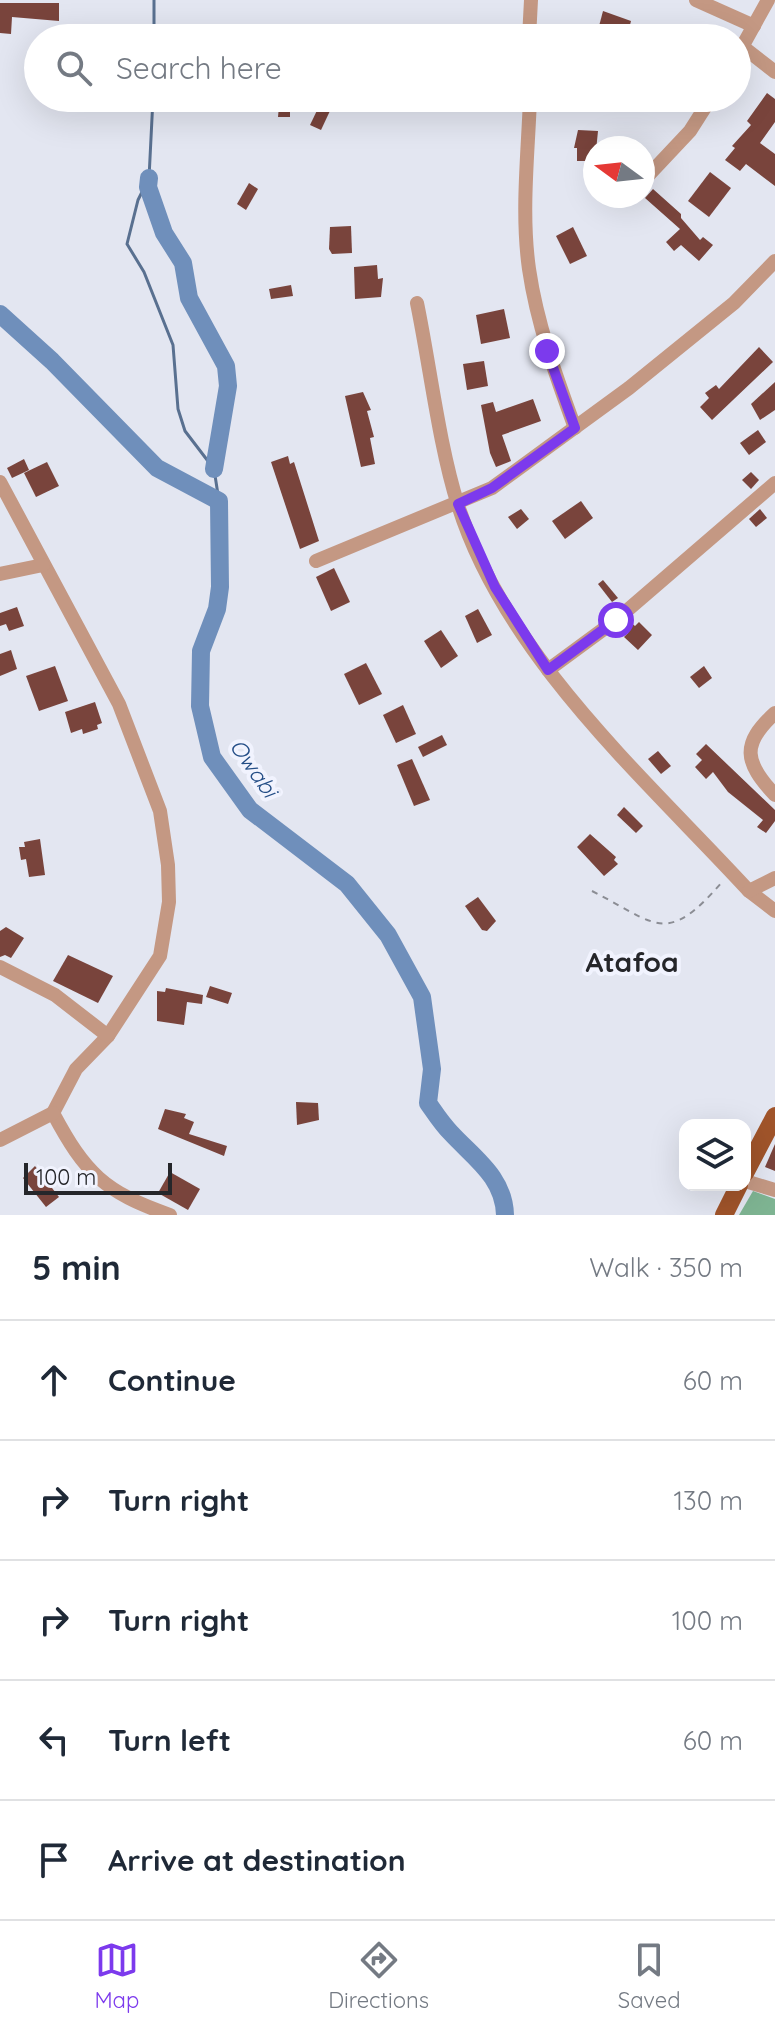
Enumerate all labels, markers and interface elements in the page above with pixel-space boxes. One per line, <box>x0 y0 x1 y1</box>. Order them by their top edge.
search box <box>24 24 751 112</box>
icon: search <box>52 46 96 90</box>
text: Search here <box>116 49 282 87</box>
north arrow <box>583 136 655 208</box>
route end <box>529 333 565 369</box>
route start <box>598 602 634 638</box>
water label: Owabi <box>224 733 285 804</box>
district label: Atafoa <box>585 944 679 979</box>
map controls <box>679 1119 751 1191</box>
button: layers <box>679 1119 751 1191</box>
scale bar <box>24 1159 172 1195</box>
text: 100 m <box>36 1163 96 1191</box>
text: 5 min <box>32 1246 121 1289</box>
text: Walk · 350 m <box>589 1251 743 1284</box>
icon: ahead <box>32 1358 76 1402</box>
text: Continue <box>108 1361 236 1399</box>
text: 60 m <box>683 1364 743 1397</box>
icon: right <box>32 1478 76 1522</box>
text: Turn right <box>108 1481 249 1519</box>
text: 130 m <box>673 1484 743 1517</box>
icon: right <box>32 1598 76 1642</box>
text: Turn right <box>108 1601 249 1639</box>
text: 100 m <box>672 1604 743 1637</box>
icon: left <box>32 1718 76 1762</box>
text: Turn left <box>108 1721 231 1759</box>
text: 60 m <box>683 1724 743 1757</box>
icon: arrive <box>32 1838 76 1882</box>
text: Arrive at destination <box>108 1841 406 1879</box>
tab: Map <box>94 1938 139 2014</box>
tab: Directions <box>328 1938 429 2014</box>
tab: Saved <box>618 1938 681 2014</box>

